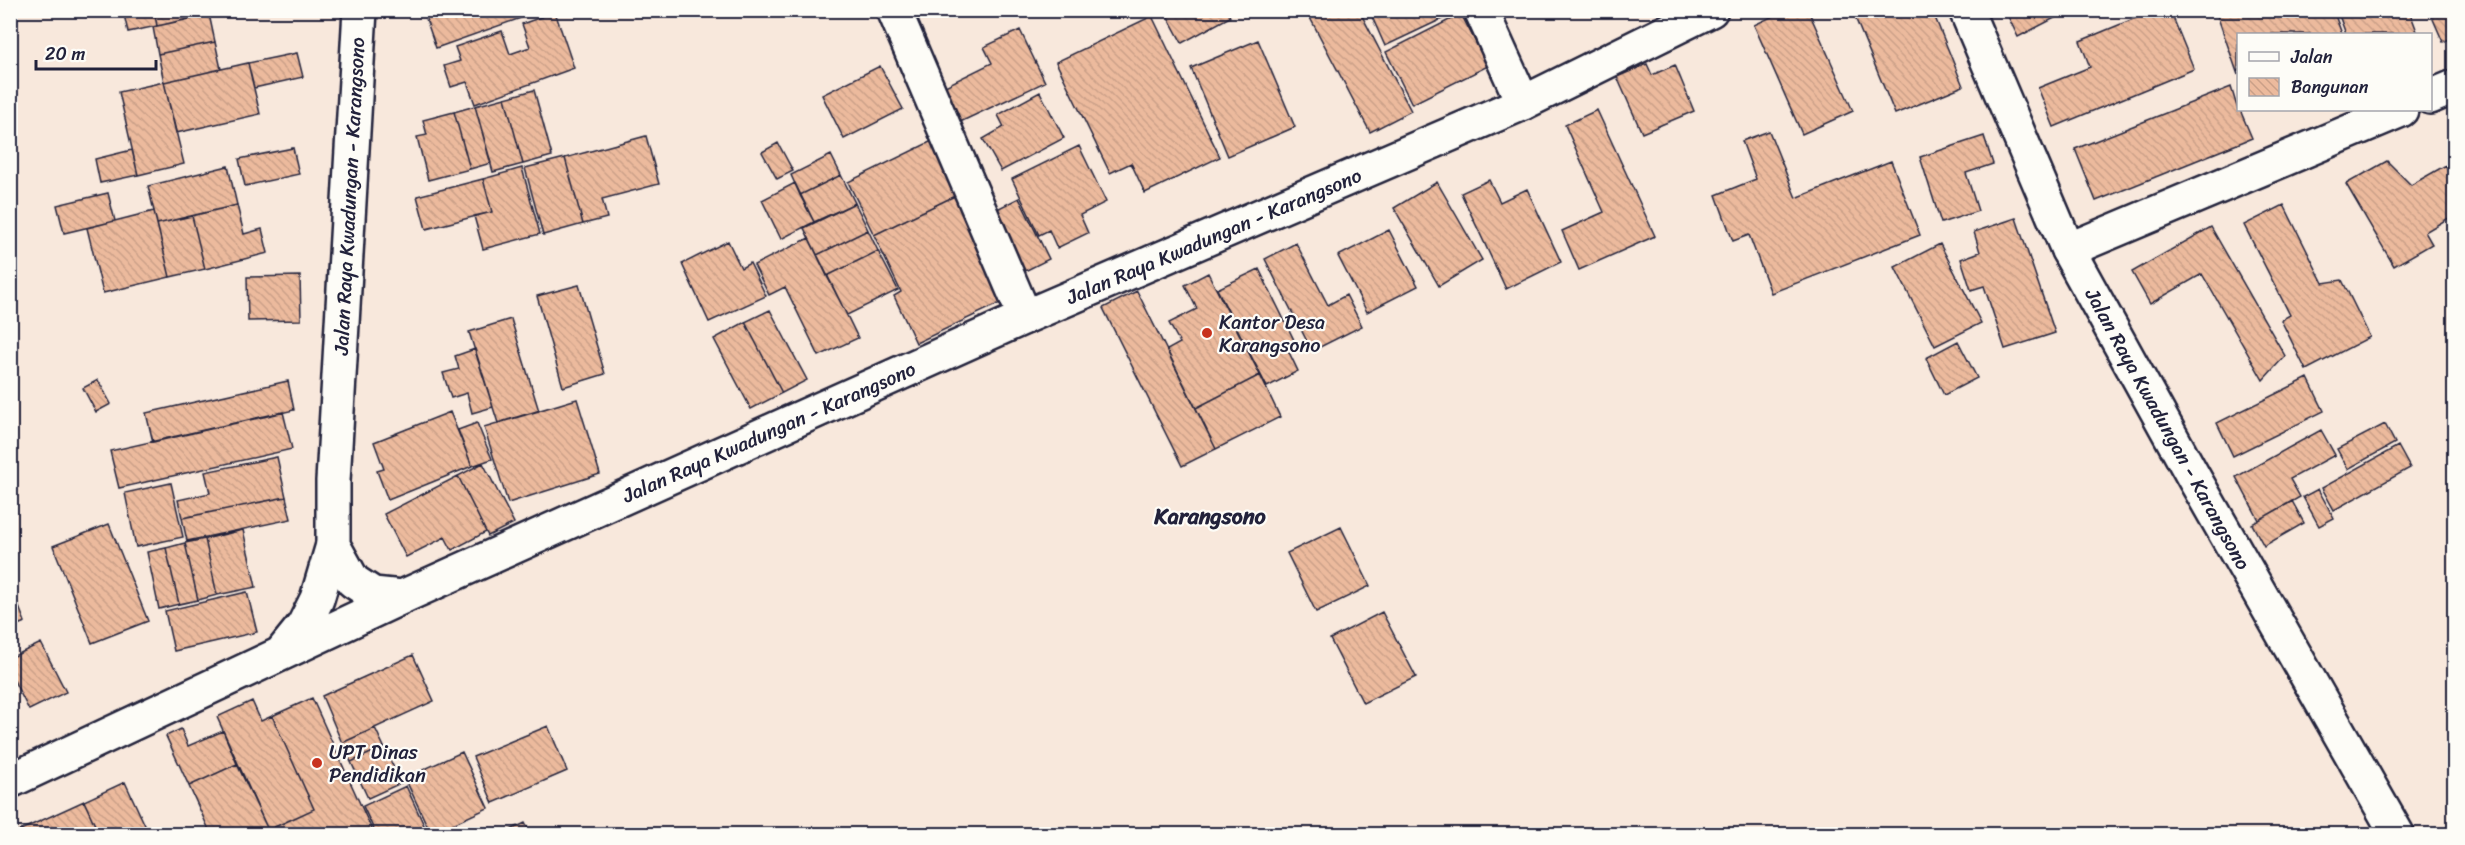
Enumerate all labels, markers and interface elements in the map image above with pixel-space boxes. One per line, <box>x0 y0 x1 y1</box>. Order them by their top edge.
scale bar <box>36 33 156 71</box>
legend <box>2237 33 2432 111</box>
street label: Jalan Raya Kwadungan - Karangsono <box>324 36 375 357</box>
text: 20 m <box>45 38 85 70</box>
text: Jalan <box>2290 41 2333 73</box>
text: Bangunan <box>2291 71 2369 103</box>
street label: Jalan Raya Kwadungan - Karangsono <box>1060 158 1367 315</box>
street label: Jalan Raya Kwadungan - Karangsono <box>2075 281 2260 577</box>
place label: Kantor Desa Karangsono <box>1219 305 1325 363</box>
marker: Kantor Desa Karangsono <box>1200 326 1214 340</box>
street label: Jalan Raya Kwadungan - Karangsono <box>616 352 922 514</box>
district label: Karangsono <box>1153 497 1267 536</box>
place label: UPT Dinas Pendidikan <box>329 735 426 793</box>
marker: UPT Dinas Pendidikan <box>310 756 324 770</box>

